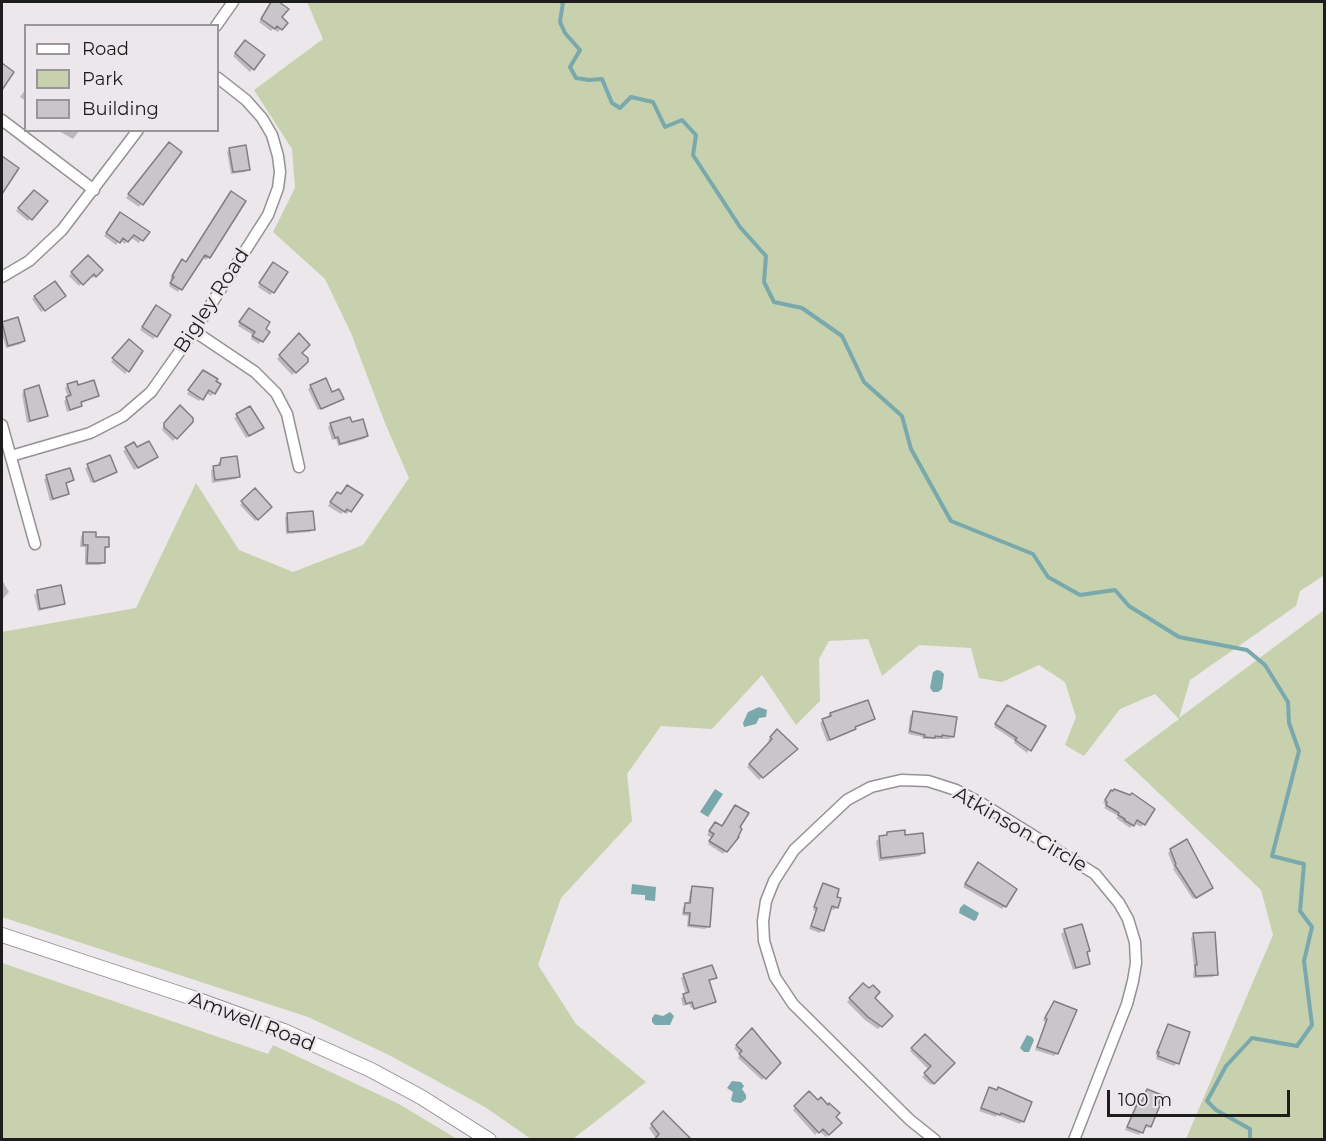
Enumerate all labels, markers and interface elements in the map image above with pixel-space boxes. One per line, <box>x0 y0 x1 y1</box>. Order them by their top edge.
legend <box>24 24 219 132</box>
text: Road <box>82 38 129 60</box>
text: Park <box>82 68 123 90</box>
text: Building <box>82 98 159 120</box>
street label: Bigley Road <box>169 244 255 358</box>
street label: Atkinson Circle <box>949 782 1091 878</box>
street label: Amwell Road <box>186 987 318 1057</box>
scale bar <box>1110 1078 1293 1116</box>
text: 100 m <box>1118 1089 1172 1111</box>

